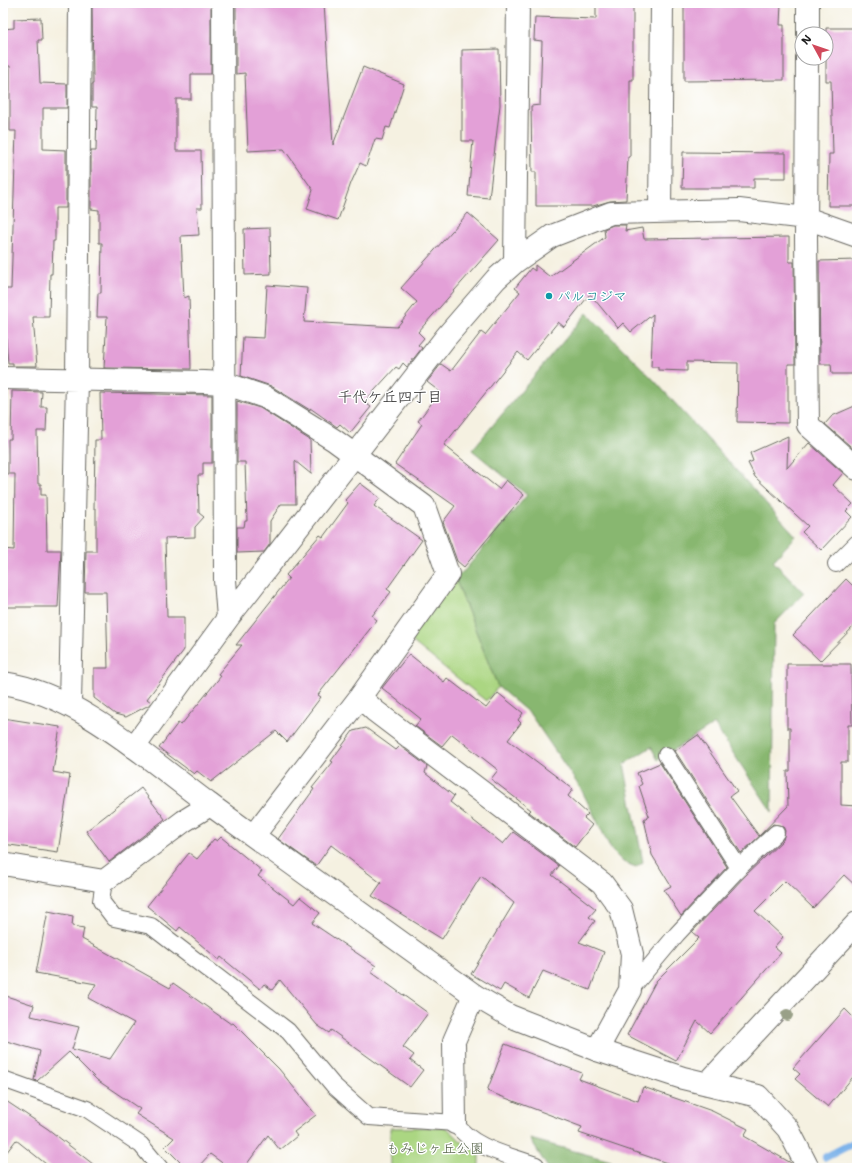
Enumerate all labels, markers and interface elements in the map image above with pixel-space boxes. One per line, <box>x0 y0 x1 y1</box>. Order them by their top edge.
north arrow <box>794 26 834 66</box>
text: N <box>798 32 815 48</box>
place label: パルコジマ <box>557 287 627 305</box>
marker: パルコジマ <box>544 291 554 301</box>
district label: 千代ケ丘四丁目 <box>337 387 443 407</box>
park label: もみじヶ丘公園 <box>386 1139 484 1157</box>

